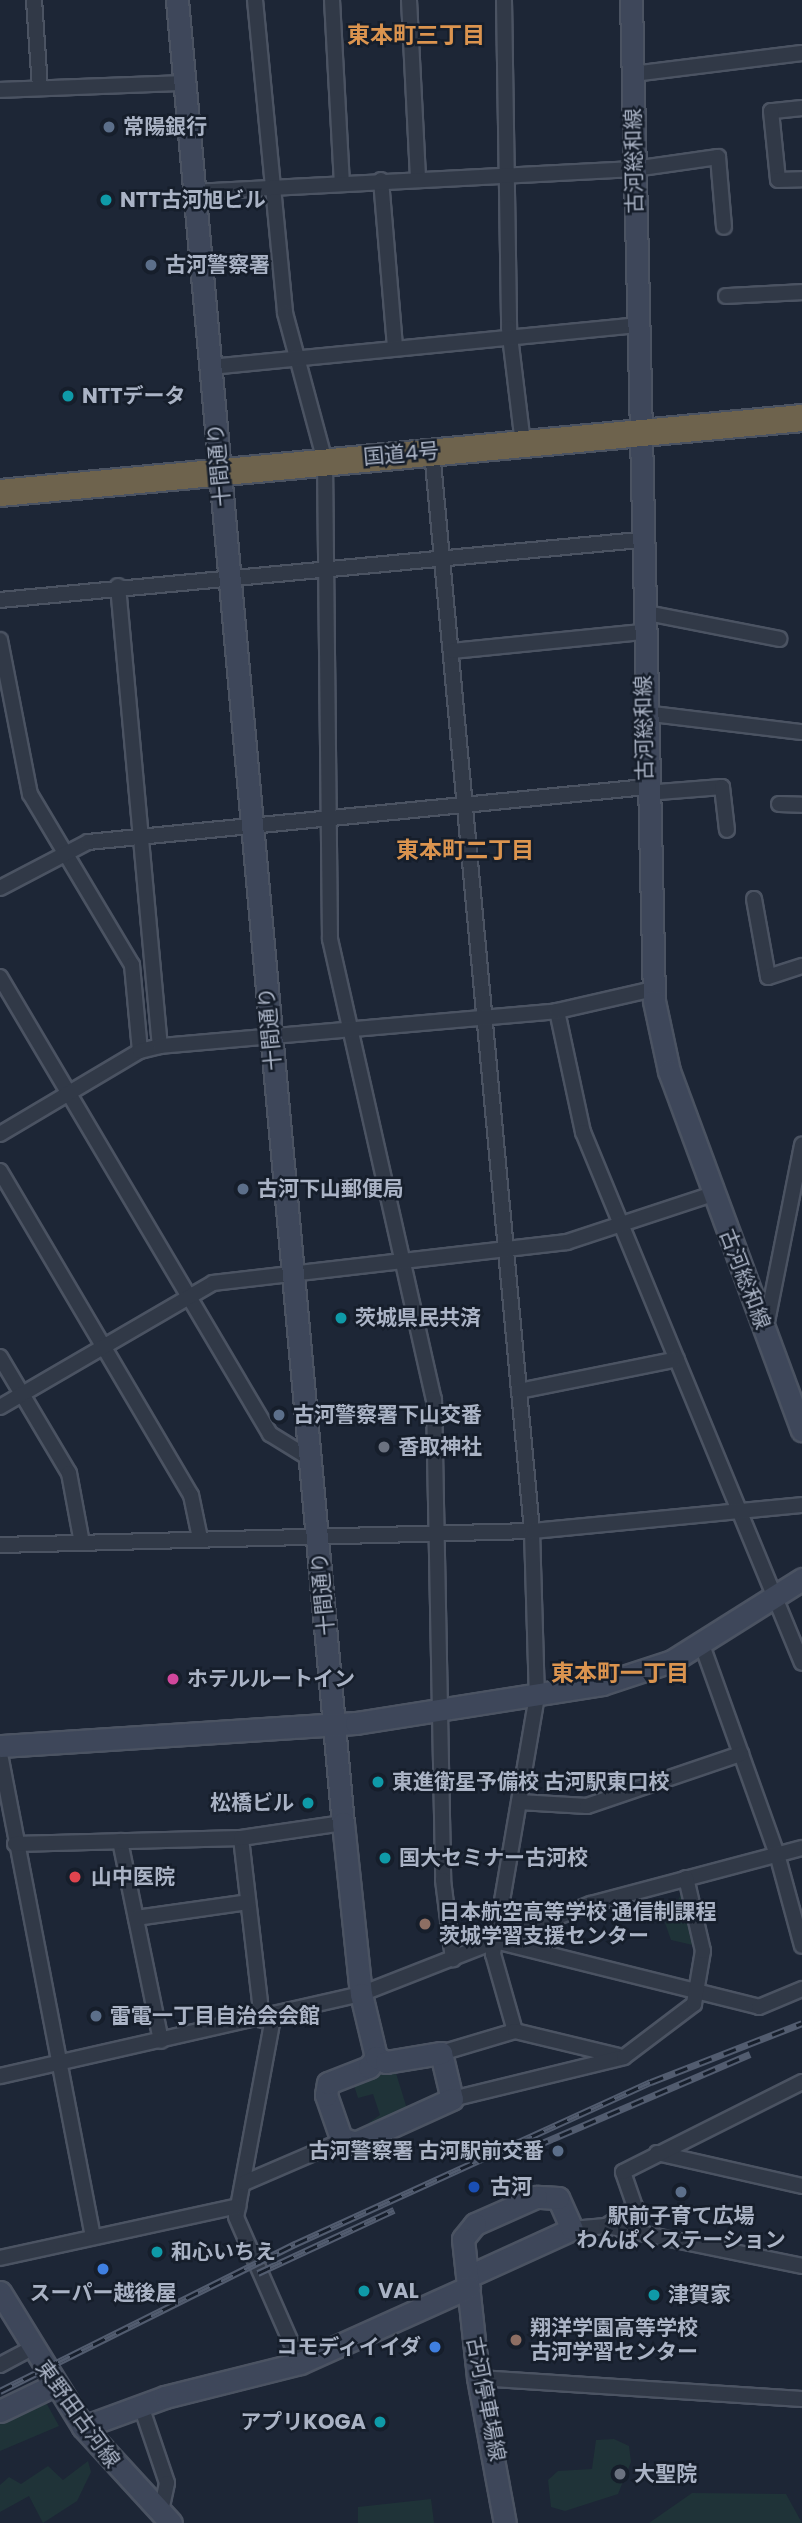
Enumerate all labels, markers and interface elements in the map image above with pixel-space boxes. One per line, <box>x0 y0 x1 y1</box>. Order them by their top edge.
district label: 東本町三丁目 <box>347 21 485 49</box>
street label: 古河総和線 <box>620 108 648 214</box>
place label: 常陽銀行 <box>123 114 207 140</box>
marker: 常陽銀行 <box>101 119 117 135</box>
place label: NTT古河旭ビル <box>120 187 266 213</box>
marker: NTT古河旭ビル <box>98 192 114 208</box>
place label: 古河警察署 <box>165 252 270 278</box>
marker: 古河警察署 <box>143 257 159 273</box>
place label: NTTデータ <box>82 383 186 409</box>
marker: NTTデータ <box>60 388 76 404</box>
street label: 十間通り <box>203 422 235 508</box>
street label: 国道4号 <box>362 438 440 470</box>
street label: 古河総和線 <box>630 675 658 781</box>
district label: 東本町二丁目 <box>396 836 534 864</box>
street label: 十間通り <box>254 986 286 1072</box>
place label: 古河下山郵便局 <box>257 1176 404 1202</box>
marker: 古河下山郵便局 <box>235 1181 251 1197</box>
street label: 古河総和線 <box>714 1225 776 1333</box>
place label: 茨城県民共済 <box>355 1305 481 1331</box>
marker: 茨城県民共済 <box>333 1310 349 1326</box>
place label: 古河警察署下山交番 <box>293 1402 482 1428</box>
marker: 古河警察署下山交番 <box>271 1407 287 1423</box>
place label: 香取神社 <box>398 1434 482 1460</box>
marker: 香取神社 <box>376 1439 392 1455</box>
street label: 十間通り <box>307 1551 339 1637</box>
district label: 東本町一丁目 <box>551 1659 689 1687</box>
place label: ホテルルートイン <box>187 1666 355 1692</box>
marker: ホテルルートイン <box>165 1671 181 1687</box>
place label: 東進衛星予備校 古河駅東口校 <box>392 1769 669 1795</box>
marker: 東進衛星予備校 古河駅東口校 <box>370 1774 386 1790</box>
place label: 松橋ビル <box>210 1790 294 1816</box>
marker: 松橋ビル <box>300 1795 316 1811</box>
place label: 国大セミナー古河校 <box>399 1845 588 1871</box>
marker: 国大セミナー古河校 <box>377 1850 393 1866</box>
place label: 山中医院 <box>91 1864 175 1890</box>
marker: 山中医院 <box>65 1867 85 1887</box>
place label: 日本航空高等学校 通信制課程 茨城学習支援センター <box>439 1899 716 1949</box>
marker: 日本航空高等学校 通信制課程 茨城学習支援センター <box>417 1916 433 1932</box>
place label: 雷電一丁目自治会会館 <box>110 2003 320 2029</box>
marker: 雷電一丁目自治会会館 <box>88 2008 104 2024</box>
place label: 古河警察署 古河駅前交番 <box>309 2138 544 2164</box>
marker: 古河警察署 古河駅前交番 <box>550 2143 566 2159</box>
place label: 古河 <box>490 2174 532 2200</box>
marker: 古河 <box>464 2177 484 2197</box>
marker: 駅前子育て広場 わんぱくステーション <box>673 2184 689 2200</box>
place label: 駅前子育て広場 わんぱくステーション <box>576 2203 786 2253</box>
place label: 和心いちえ <box>171 2239 276 2265</box>
marker: 和心いちえ <box>149 2244 165 2260</box>
marker: スーパー越後屋 <box>95 2261 111 2277</box>
place label: VAL <box>378 2278 419 2304</box>
place label: スーパー越後屋 <box>30 2280 176 2306</box>
place label: 津賀家 <box>668 2282 731 2308</box>
marker: VAL <box>356 2283 372 2299</box>
marker: 津賀家 <box>646 2287 662 2303</box>
place label: 翔洋学園高等学校 古河学習センター <box>530 2315 698 2365</box>
marker: 翔洋学園高等学校 古河学習センター <box>508 2332 524 2348</box>
place label: コモディイイダ <box>274 2334 421 2360</box>
street label: 古河停車場線 <box>462 2335 510 2463</box>
marker: コモディイイダ <box>427 2339 443 2355</box>
street label: 東野田古河線 <box>31 2356 125 2472</box>
place label: アプリKOGA <box>240 2409 366 2435</box>
marker: アプリKOGA <box>372 2414 388 2430</box>
place label: 大聖院 <box>634 2461 697 2487</box>
marker: 大聖院 <box>612 2466 628 2482</box>

